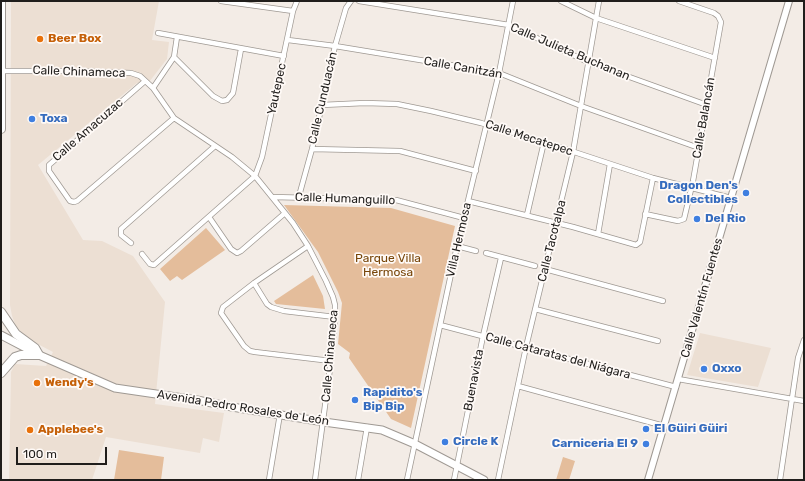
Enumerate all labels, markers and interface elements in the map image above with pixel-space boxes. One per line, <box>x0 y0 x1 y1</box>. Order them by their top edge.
street label: Calle Julieta Buchanan <box>508 20 632 84</box>
place label: Beer Box <box>48 32 101 46</box>
marker: Beer Box <box>35 34 45 44</box>
street label: Calle Cunduacán <box>305 51 341 145</box>
street label: Calle Canitzán <box>423 54 503 82</box>
street label: Yautepec <box>265 62 289 116</box>
street label: Calle Chinameca <box>32 63 126 81</box>
street label: Calle Balancán <box>690 76 718 160</box>
street label: Calle Amacuzac <box>50 95 126 165</box>
place label: Toxa <box>40 112 68 126</box>
marker: Toxa <box>27 114 37 124</box>
street label: Calle Mecatepec <box>483 117 575 159</box>
place label: Dragon Den's Collectibles <box>659 179 738 207</box>
marker: Dragon Den's Collectibles <box>741 188 751 198</box>
street label: Calle Humanguillo <box>295 190 395 208</box>
street label: Calle Tacotalpa <box>535 198 569 284</box>
street label: Villa Hermosa <box>443 201 475 279</box>
place label: Del Rio <box>705 212 746 226</box>
marker: Del Rio <box>692 214 702 224</box>
street label: Calle Valentín Fuentes <box>678 236 726 360</box>
park label: Parque Villa Hermosa <box>355 252 421 280</box>
street label: Calle Chinameca <box>319 309 341 403</box>
street label: Calle Cataratas del Niágara <box>484 330 632 382</box>
street label: Buenavista <box>461 348 487 412</box>
place label: Oxxo <box>712 362 742 376</box>
marker: Oxxo <box>699 364 709 374</box>
place label: Wendy's <box>45 376 94 390</box>
marker: Wendy's <box>32 378 42 388</box>
place label: Rapidito's Bip Bip <box>363 386 422 414</box>
street label: Avenida Pedro Rosales de León <box>156 387 330 429</box>
marker: Rapidito's Bip Bip <box>350 395 360 405</box>
place label: El Güiri Güiri <box>654 422 727 436</box>
place label: Applebee's <box>38 423 103 437</box>
marker: El Güiri Güiri <box>641 424 651 434</box>
marker: Applebee's <box>25 425 35 435</box>
place label: Circle K <box>453 435 498 449</box>
marker: Circle K <box>440 437 450 447</box>
place label: Carniceria El 9 <box>552 437 638 451</box>
scale bar <box>18 439 109 465</box>
marker: Carniceria El 9 <box>641 439 651 449</box>
text: 100 m <box>23 447 57 461</box>

